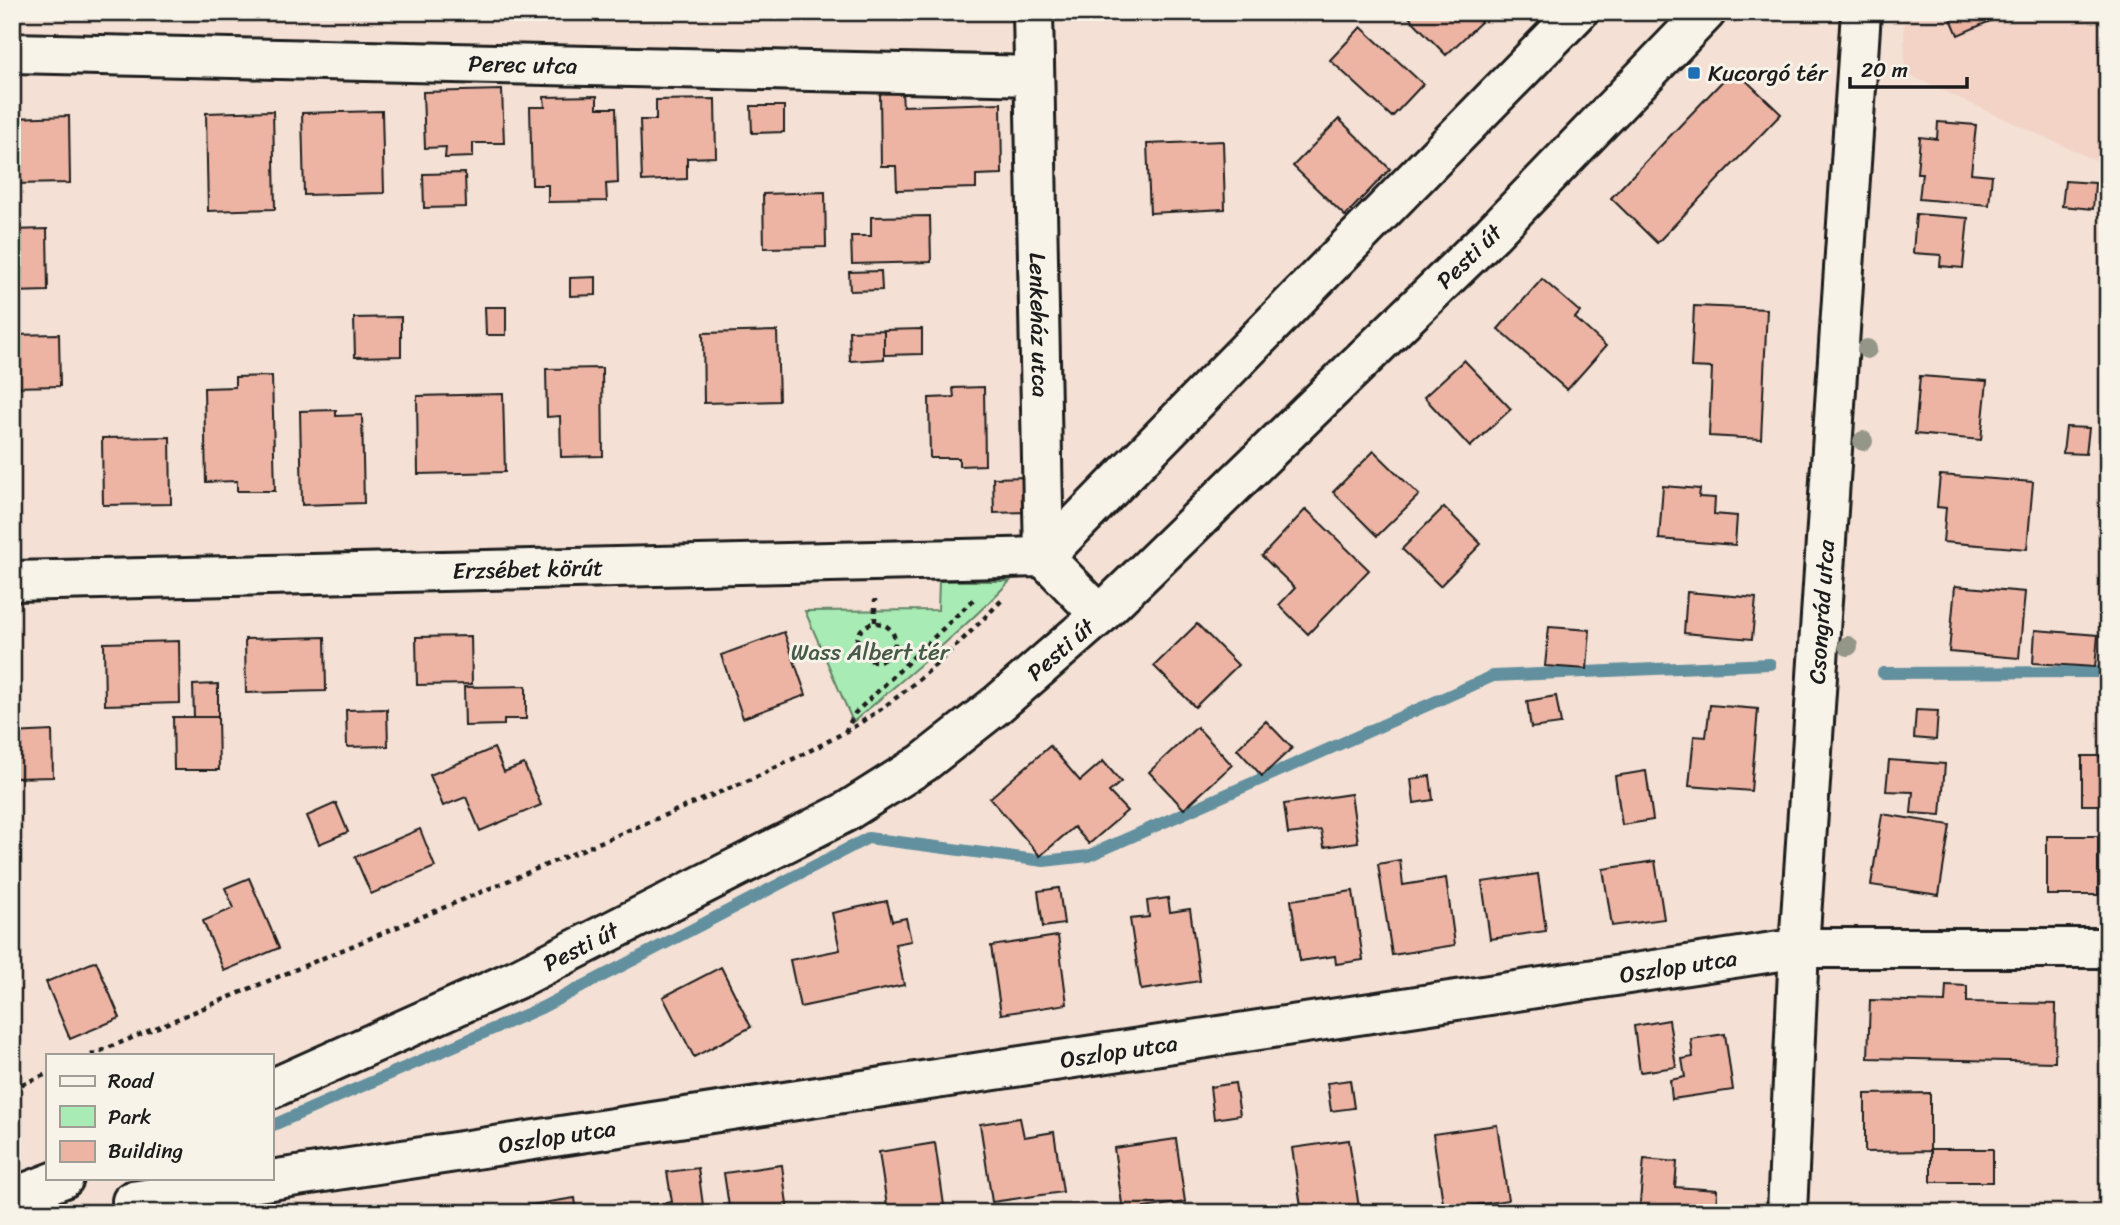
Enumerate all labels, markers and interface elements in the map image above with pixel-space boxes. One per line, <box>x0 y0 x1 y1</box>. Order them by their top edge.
street label: Perec utca <box>468 43 578 86</box>
scale bar <box>1850 46 1968 90</box>
text: 20 m <box>1861 51 1908 89</box>
place label: Kucorgó tér <box>1708 53 1829 94</box>
marker: Kucorgó tér <box>1686 65 1702 81</box>
street label: Pesti út <box>1426 213 1514 299</box>
street label: Lenkeház utca <box>1017 252 1061 398</box>
street label: Csongrád utca <box>1796 538 1847 685</box>
street label: Erzsébet körút <box>452 547 604 591</box>
street label: Pesti út <box>1017 606 1106 691</box>
park label: Wass Albert tér <box>791 632 951 673</box>
street label: Pesti út <box>536 909 627 983</box>
street label: Oszlop utca <box>1617 937 1740 995</box>
street label: Oszlop utca <box>1057 1022 1181 1080</box>
legend <box>46 1054 273 1180</box>
text: Road <box>108 1062 155 1100</box>
text: Park <box>108 1098 151 1136</box>
street label: Oszlop utca <box>496 1107 619 1166</box>
text: Building <box>108 1132 184 1170</box>

